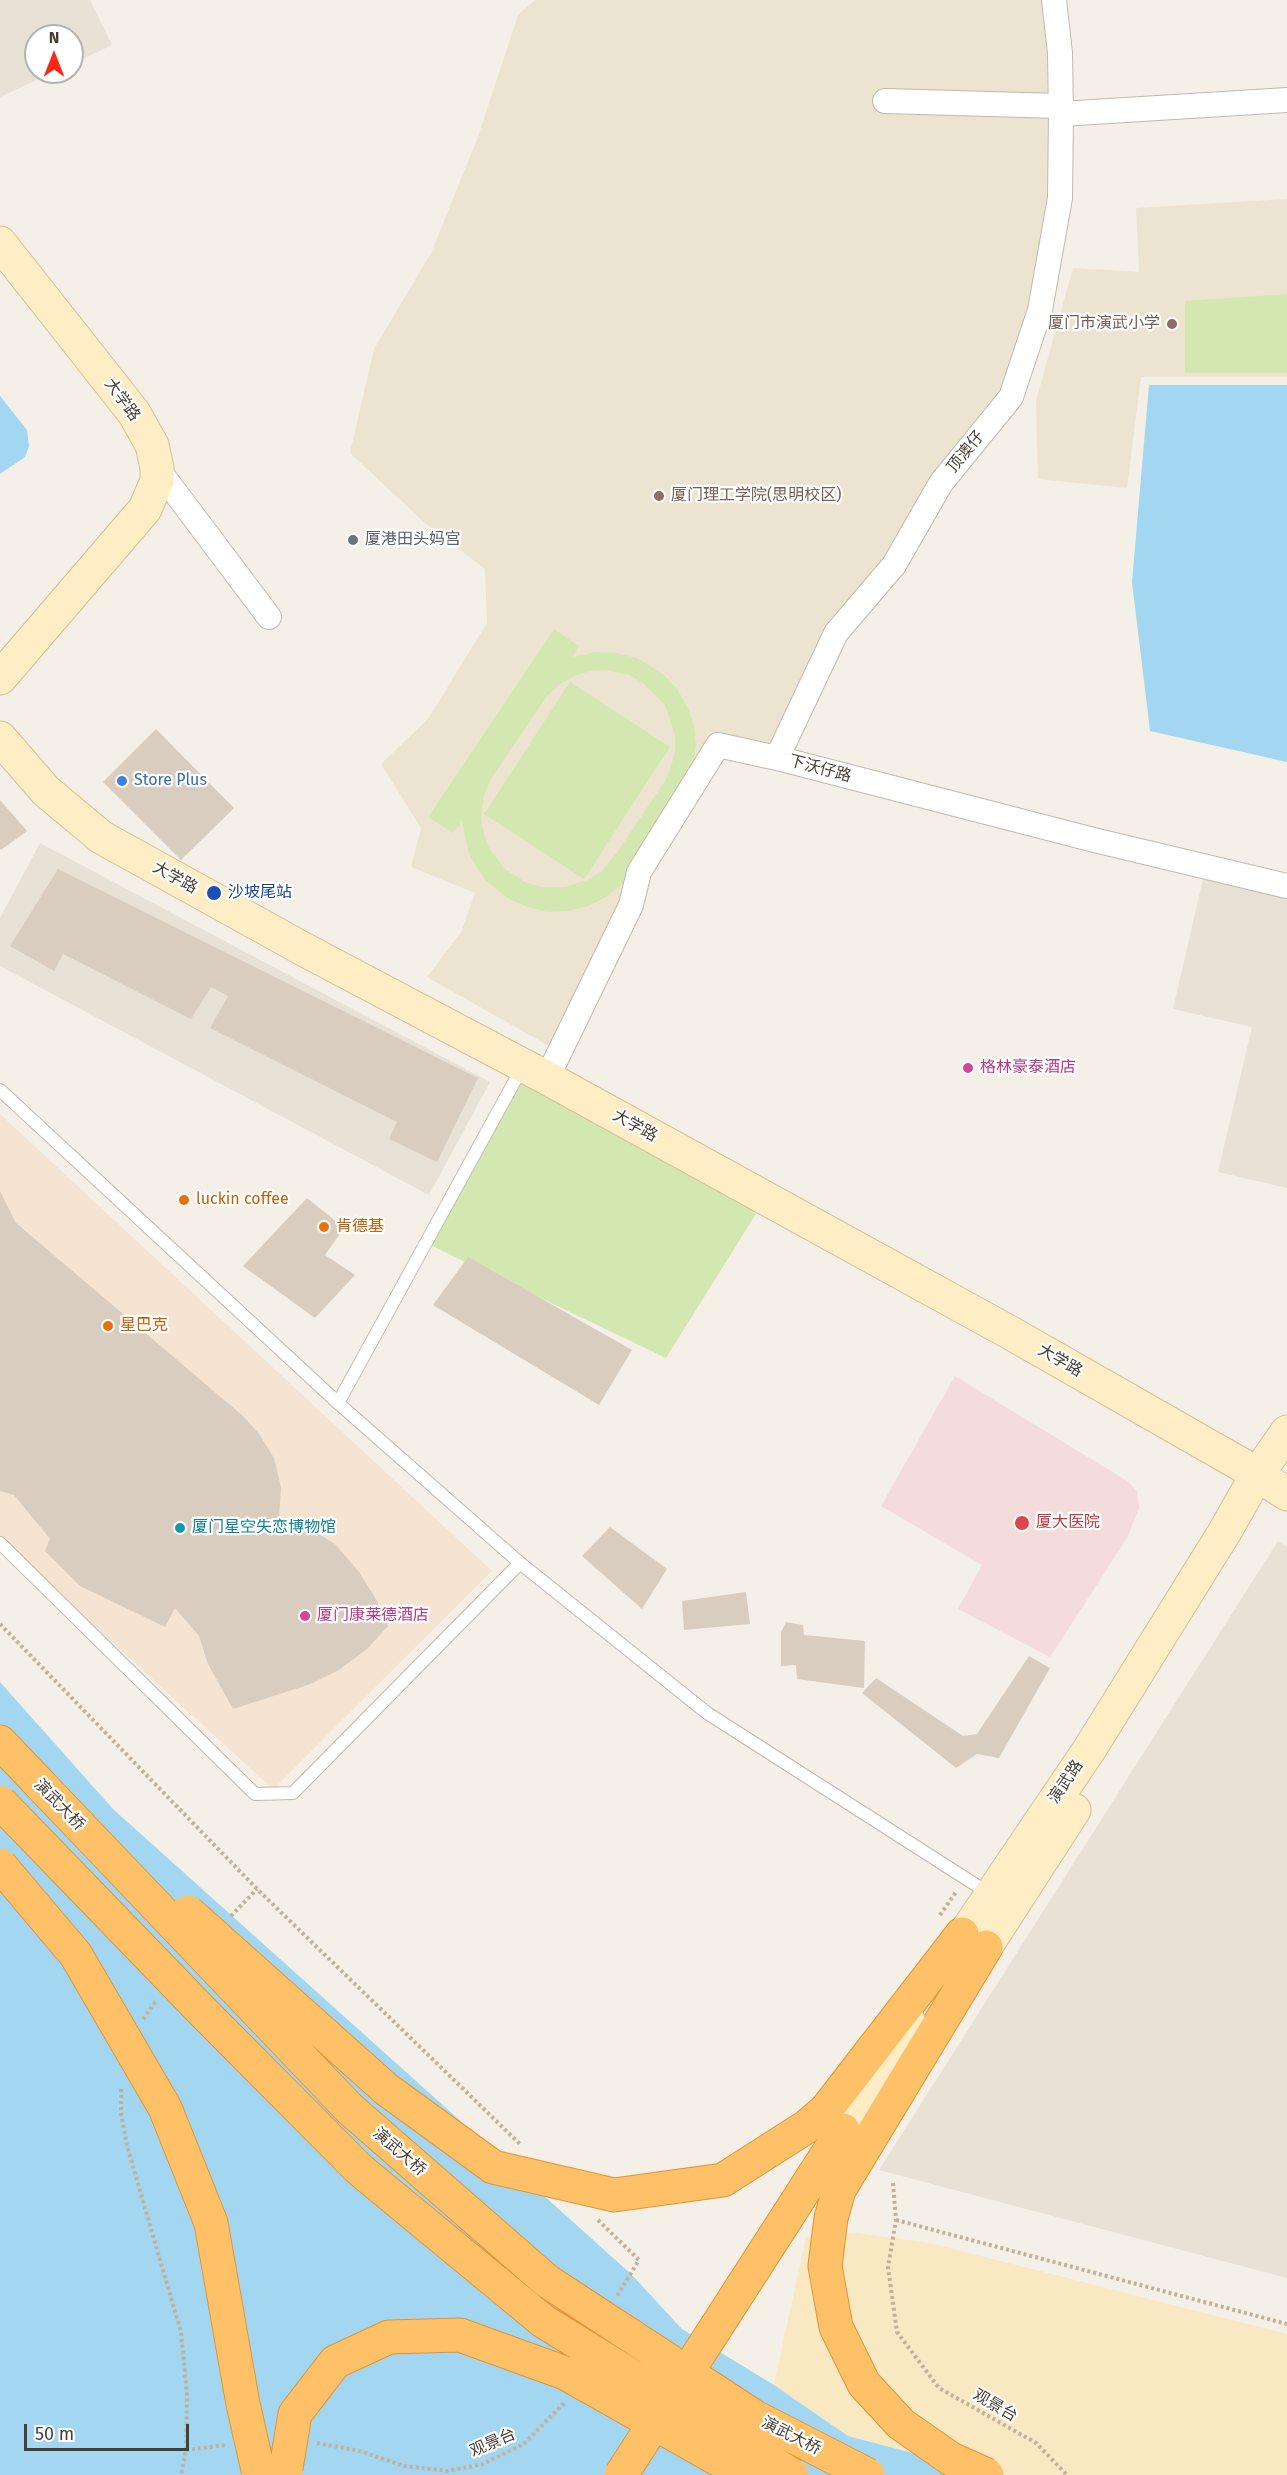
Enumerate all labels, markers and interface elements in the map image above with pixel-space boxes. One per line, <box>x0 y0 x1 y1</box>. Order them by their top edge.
north arrow <box>24 24 84 84</box>
text: N <box>49 28 59 47</box>
place label: 厦门市演武小学 <box>1048 314 1160 334</box>
marker: 厦门市演武小学 <box>1165 317 1179 331</box>
street label: 大学路 <box>100 375 144 425</box>
street label: 顶澳仔 <box>943 427 989 477</box>
place label: 厦门理工学院(思明校区) <box>671 486 841 506</box>
marker: 厦门理工学院(思明校区) <box>652 489 666 503</box>
place label: 厦港田头妈宫 <box>365 530 461 550</box>
marker: 厦港田头妈宫 <box>346 533 360 547</box>
street label: 下沃仔路 <box>787 751 853 787</box>
place label: Store Plus <box>134 771 207 791</box>
marker: Store Plus <box>115 774 129 788</box>
street label: 大学路 <box>149 858 201 898</box>
place label: 沙坡尾站 <box>228 883 292 903</box>
marker: 沙坡尾站 <box>205 884 223 902</box>
place label: 格林豪泰酒店 <box>980 1058 1076 1078</box>
marker: 格林豪泰酒店 <box>961 1061 975 1075</box>
street label: 大学路 <box>609 1106 661 1146</box>
place label: luckin coffee <box>196 1190 289 1210</box>
marker: luckin coffee <box>177 1193 191 1207</box>
place label: 肯德基 <box>336 1217 384 1237</box>
marker: 肯德基 <box>317 1220 331 1234</box>
place label: 星巴克 <box>120 1316 168 1336</box>
marker: 星巴克 <box>101 1319 115 1333</box>
street label: 大学路 <box>1034 1341 1086 1381</box>
place label: 厦大医院 <box>1036 1513 1100 1533</box>
marker: 厦大医院 <box>1013 1514 1031 1532</box>
place label: 厦门星空失恋博物馆 <box>192 1518 336 1538</box>
marker: 厦门星空失恋博物馆 <box>173 1521 187 1535</box>
place label: 厦门康莱德酒店 <box>317 1606 429 1626</box>
marker: 厦门康莱德酒店 <box>298 1609 312 1623</box>
street label: 演武路 <box>1045 1757 1087 1807</box>
street label: 演武大桥 <box>30 1775 88 1835</box>
street label: 演武大桥 <box>369 2124 429 2180</box>
street label: 观景台 <box>969 2386 1021 2426</box>
scale bar <box>27 2412 192 2450</box>
street label: 演武大桥 <box>758 2413 824 2459</box>
text: 50 m <box>35 2423 74 2445</box>
street label: 观景台 <box>467 2425 519 2461</box>

